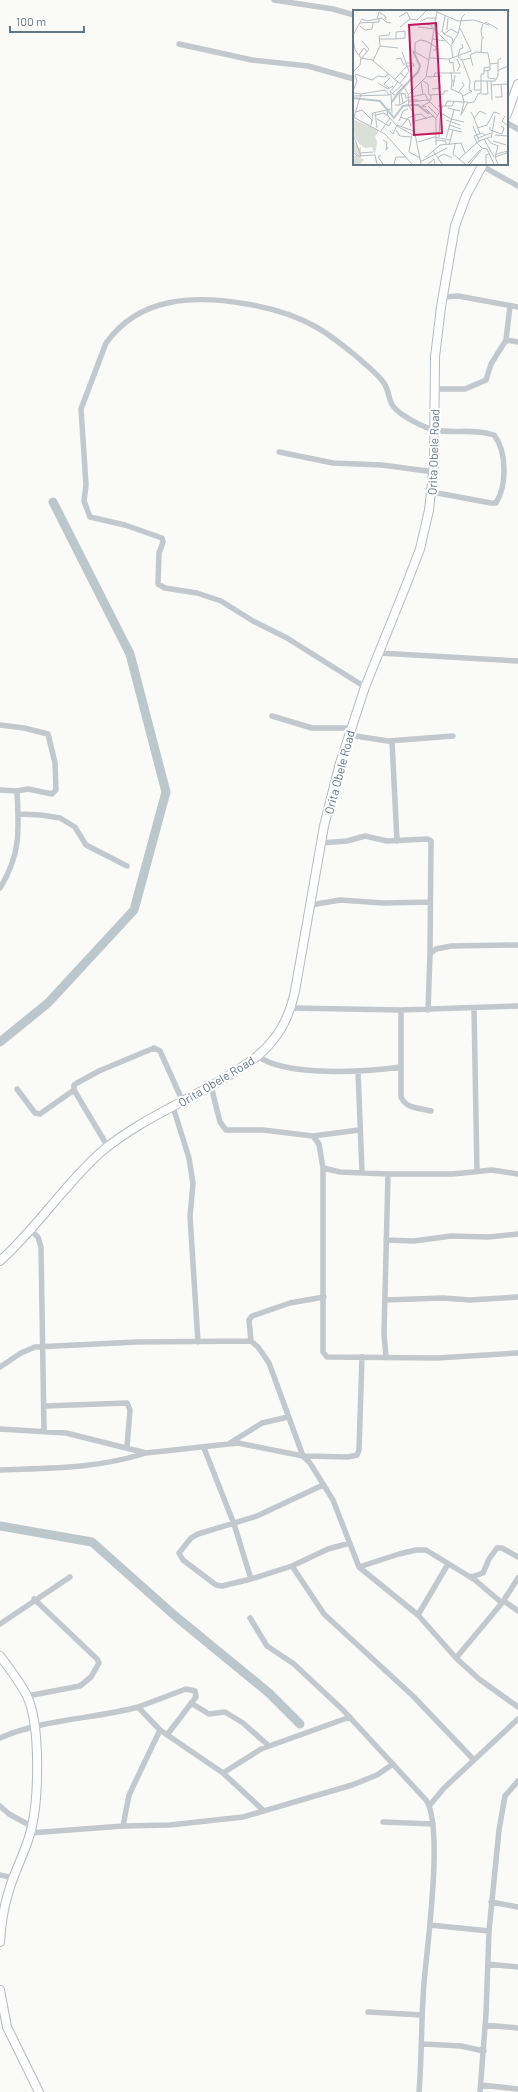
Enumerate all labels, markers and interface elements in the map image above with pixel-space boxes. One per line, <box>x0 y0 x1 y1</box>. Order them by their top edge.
scale bar <box>10 8 84 34</box>
inset map <box>353 10 508 165</box>
text: 100 m <box>16 14 46 28</box>
street label: Orita Obele Road <box>424 409 442 495</box>
street label: Orita Obele Road <box>321 729 357 815</box>
street label: Orita Obele Road <box>175 1053 257 1109</box>

